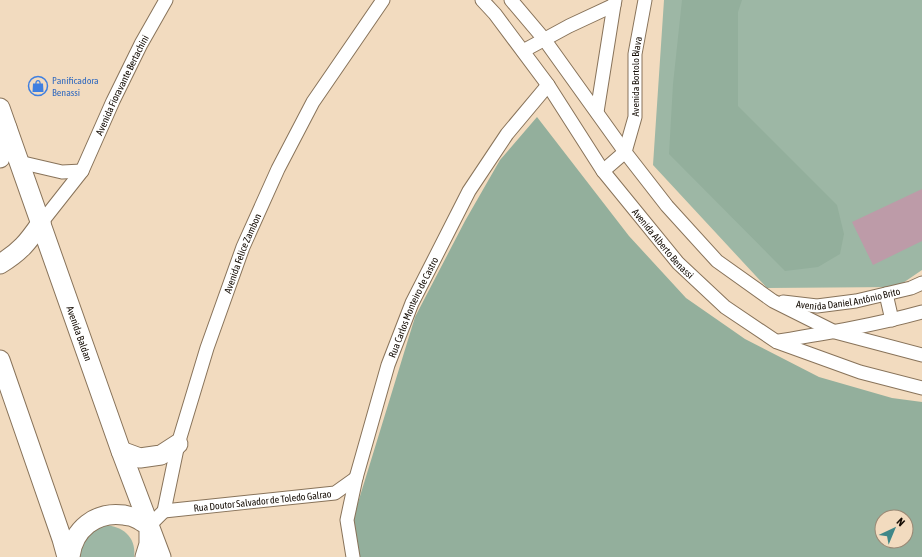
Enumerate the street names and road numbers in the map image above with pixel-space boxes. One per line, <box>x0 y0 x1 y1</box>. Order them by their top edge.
street label: Avenida Fioravante Bertachini <box>93 33 151 137</box>
street label: Avenida Bortolo Biava <box>630 35 644 117</box>
street label: Avenida Alberto Benassi <box>630 206 696 280</box>
street label: Avenida Felice Zambon <box>221 211 263 295</box>
street label: Rua Carlos Monteiro de Castro <box>386 255 440 359</box>
street label: Avenida Daniel Antônio Brito <box>796 285 902 311</box>
street label: Avenida Baldan <box>65 304 94 363</box>
street label: Rua Doutor Salvador de Toledo Galrao <box>193 488 332 513</box>

